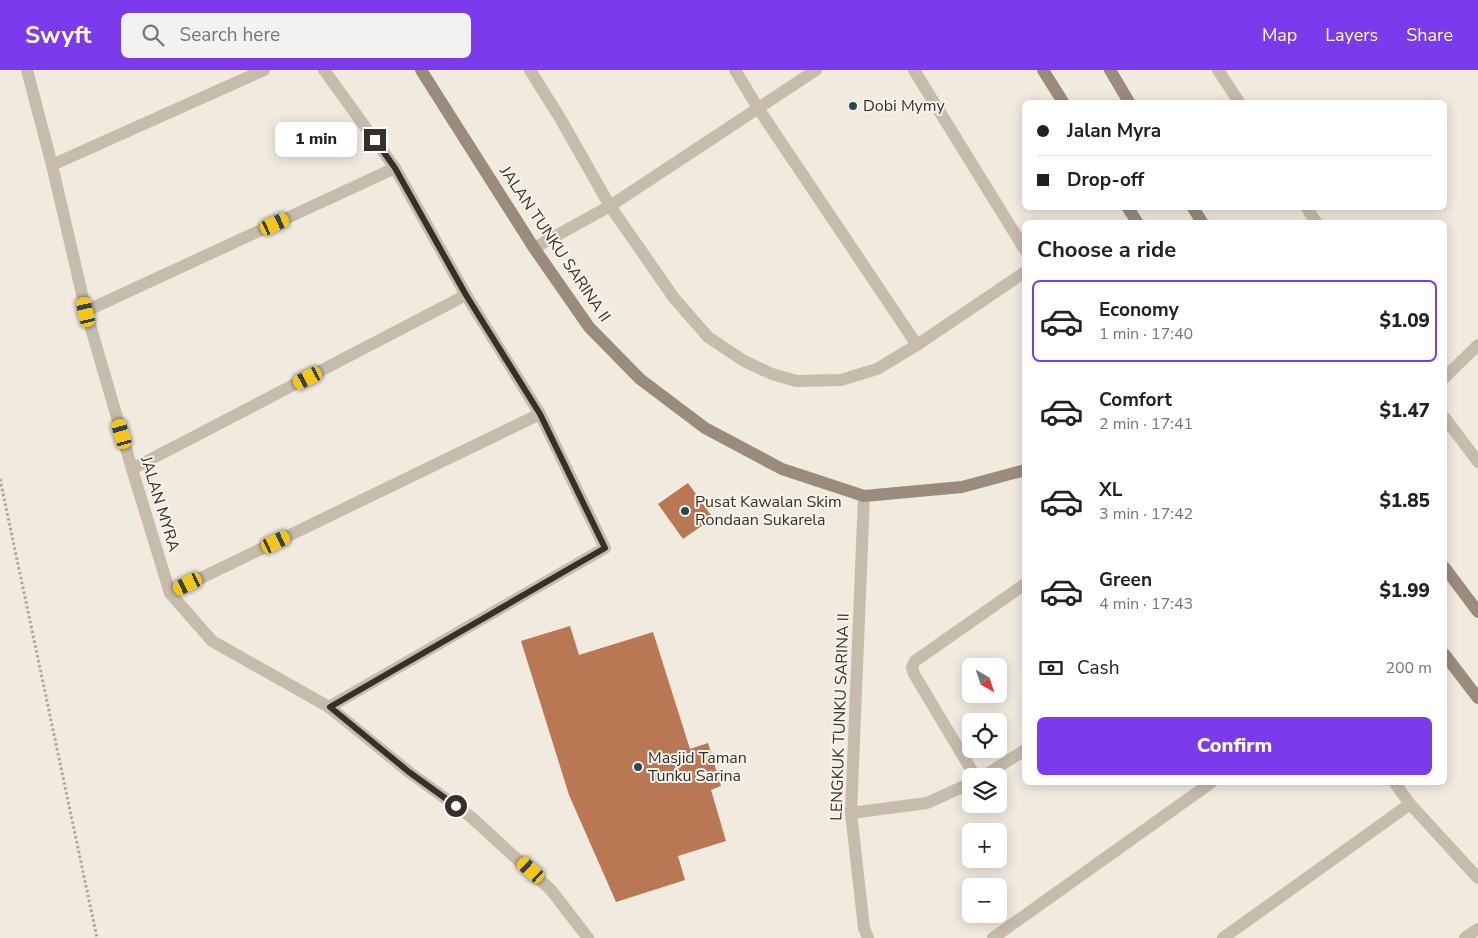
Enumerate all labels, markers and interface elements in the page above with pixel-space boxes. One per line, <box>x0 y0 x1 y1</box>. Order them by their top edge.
search box <box>121 13 471 58</box>
text: Swyft <box>25 19 91 51</box>
icon: search <box>139 21 167 49</box>
text: Search here <box>179 22 280 48</box>
text: Map <box>1262 23 1297 47</box>
text: Layers <box>1325 23 1378 47</box>
text: Share <box>1406 23 1453 47</box>
place label: Dobi Mymy <box>863 95 945 117</box>
marker: Dobi Mymy <box>847 100 859 112</box>
text: Jalan Myra <box>1067 118 1161 144</box>
callout: 1 min <box>275 122 358 158</box>
text: 1 min <box>295 128 337 150</box>
route end <box>364 129 386 151</box>
street label: JALAN TUNKU SARINA II <box>494 161 615 326</box>
text: Drop-off <box>1067 167 1144 193</box>
car <box>258 211 291 237</box>
text: Choose a ride <box>1037 235 1176 265</box>
car <box>75 296 96 328</box>
text: Economy <box>1099 297 1179 323</box>
icon: car <box>1039 299 1084 344</box>
text: $1.09 <box>1379 308 1430 334</box>
text: 1 min · 17:40 <box>1099 323 1193 345</box>
car <box>291 365 324 391</box>
text: Comfort <box>1099 387 1172 413</box>
icon: car <box>1039 389 1084 434</box>
text: $1.47 <box>1379 398 1430 424</box>
text: 2 min · 17:41 <box>1099 413 1193 435</box>
car <box>110 418 133 450</box>
street label: JALAN MYRA <box>135 453 185 555</box>
text: XL <box>1099 477 1122 503</box>
icon: car <box>1039 479 1084 524</box>
text: $1.85 <box>1379 488 1430 514</box>
place label: Pusat Kawalan Skim Rondaan Sukarela <box>695 491 842 531</box>
text: 3 min · 17:42 <box>1099 503 1193 525</box>
marker: Pusat Kawalan Skim Rondaan Sukarela <box>679 505 691 517</box>
car <box>259 529 292 555</box>
text: Green <box>1099 567 1152 593</box>
icon: car <box>1039 569 1084 614</box>
car <box>171 571 204 597</box>
text: $1.99 <box>1379 578 1430 604</box>
text: 4 min · 17:43 <box>1099 593 1193 615</box>
street label: LENGKUK TUNKU SARINA II <box>825 613 855 821</box>
icon: cash <box>1037 654 1065 682</box>
text: Cash <box>1077 655 1119 681</box>
text: 200 m <box>1385 657 1432 679</box>
north arrow <box>962 658 1008 702</box>
map controls <box>962 658 1007 923</box>
button: locate <box>962 713 1007 758</box>
button: Confirm <box>1037 717 1432 775</box>
place label: Masjid Taman Tunku Sarina <box>648 747 747 787</box>
marker: Masjid Taman Tunku Sarina <box>632 761 644 773</box>
button: layers <box>962 768 1007 813</box>
route start <box>445 795 467 817</box>
button: + <box>962 823 1007 868</box>
car <box>514 854 547 886</box>
button: − <box>962 878 1007 923</box>

